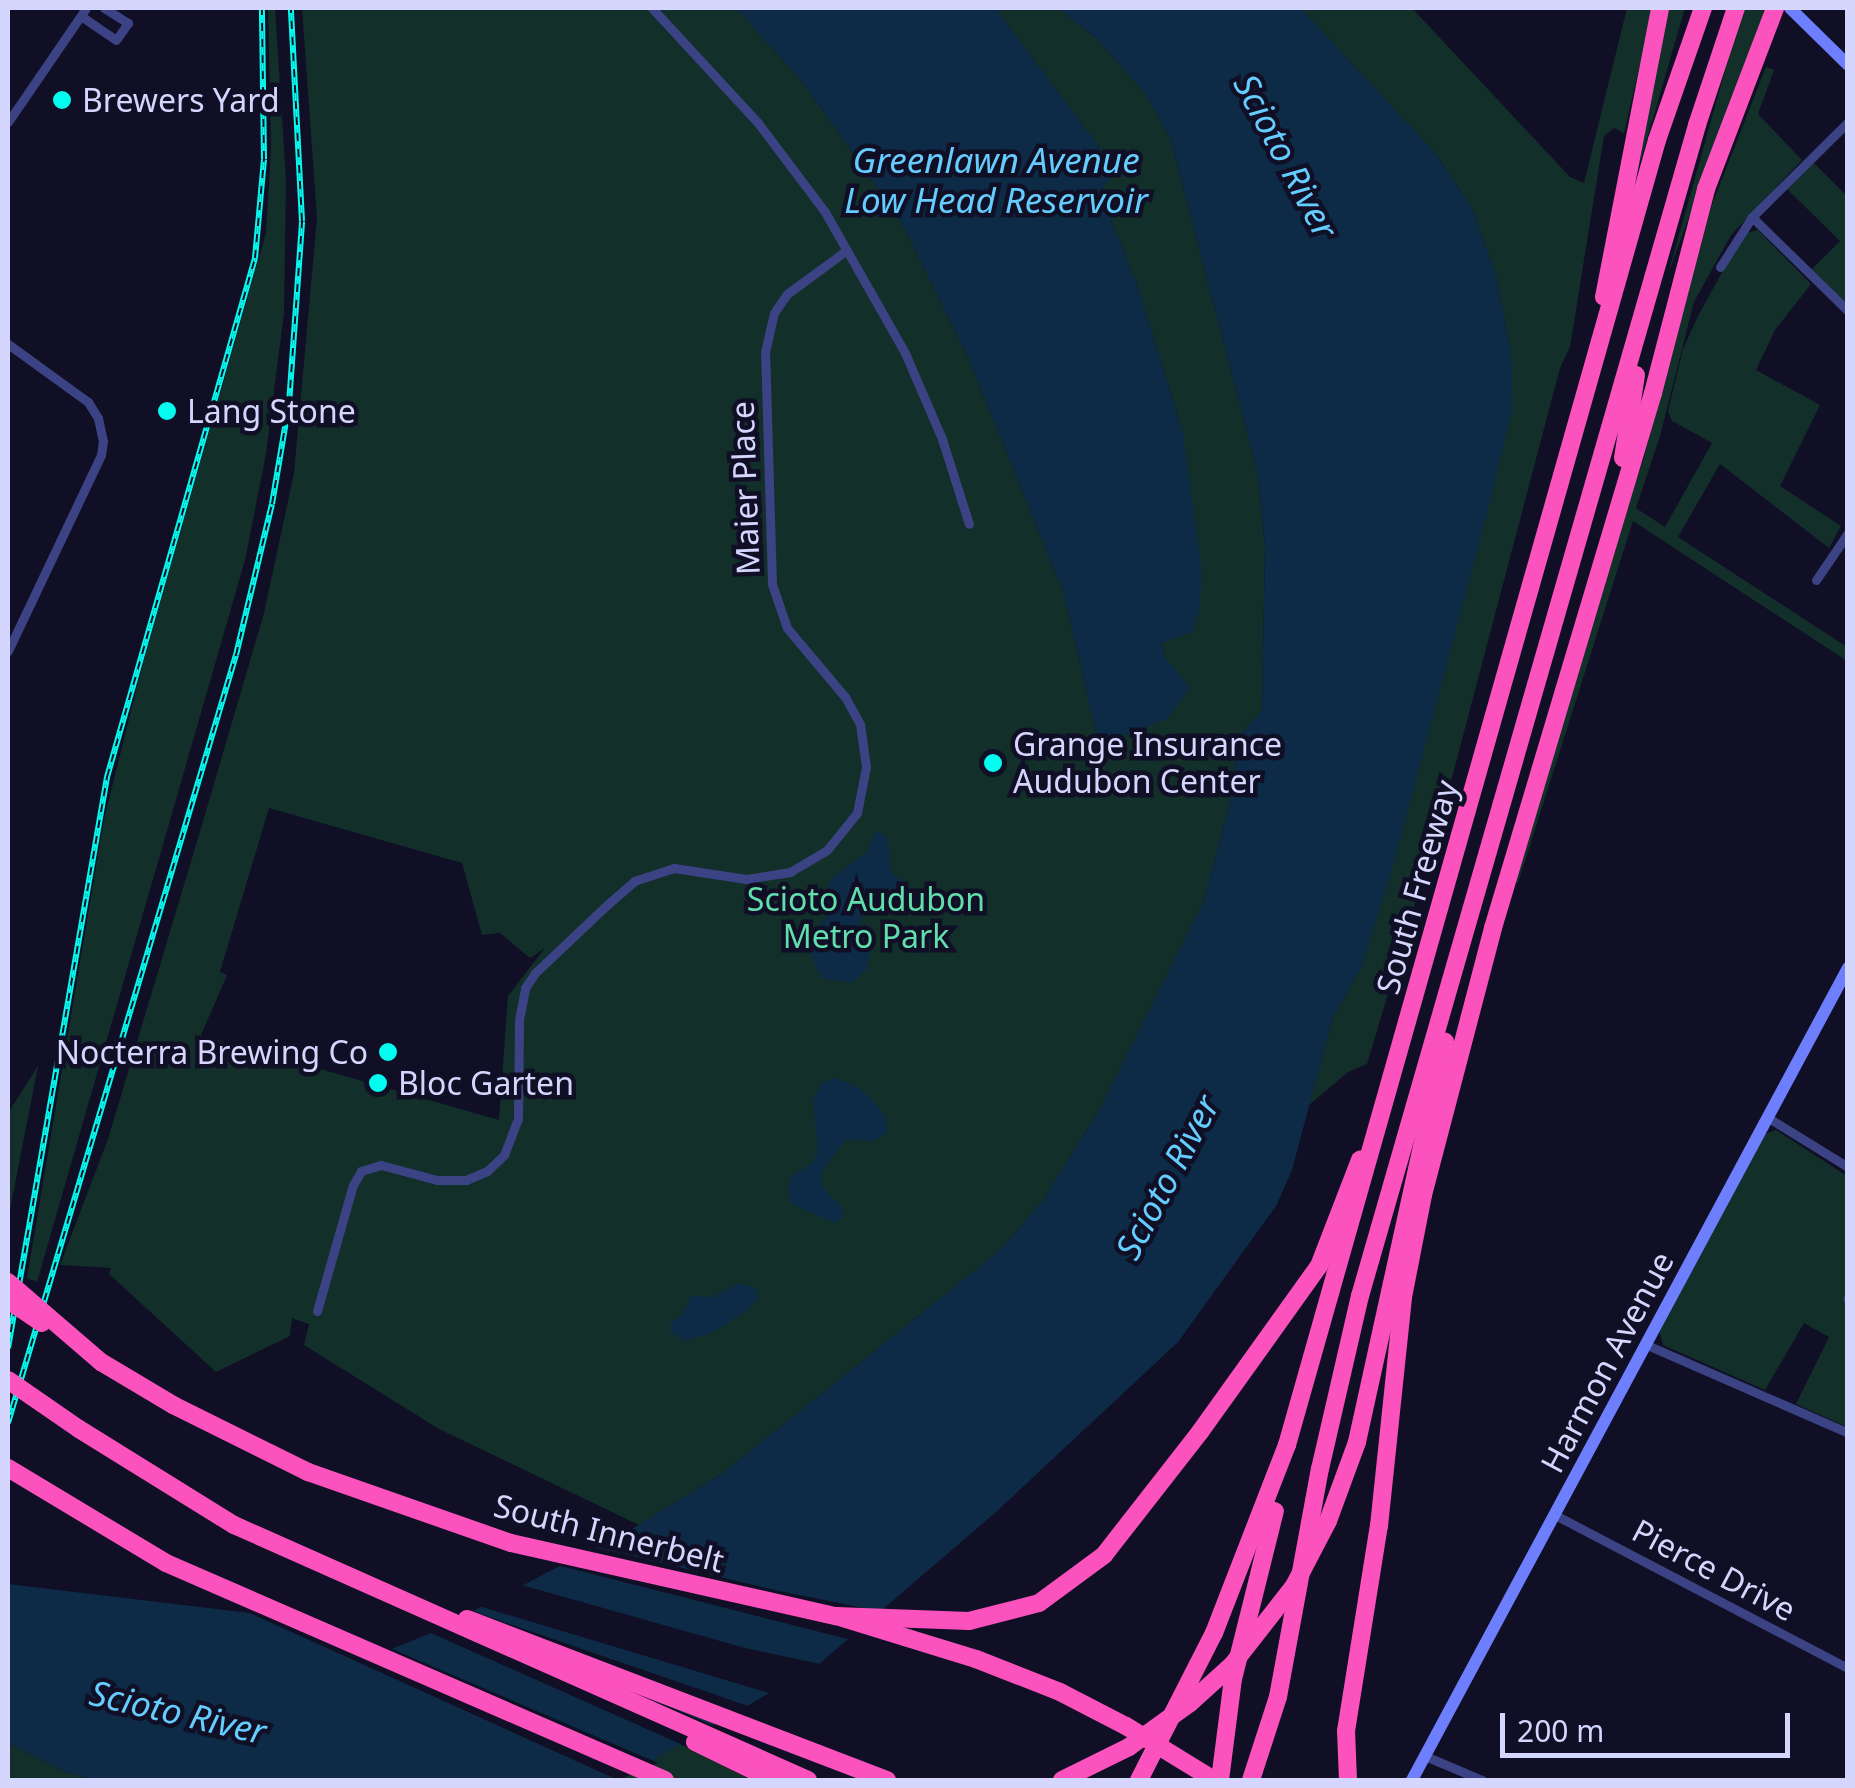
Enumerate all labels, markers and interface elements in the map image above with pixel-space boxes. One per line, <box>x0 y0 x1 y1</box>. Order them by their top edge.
water label: Scioto River <box>1225 67 1347 245</box>
place label: Brewers Yard <box>82 81 280 119</box>
marker: Brewers Yard <box>51 89 73 111</box>
water label: Greenlawn Avenue Low Head Reservoir <box>844 139 1148 221</box>
place label: Lang Stone <box>187 392 356 430</box>
marker: Lang Stone <box>156 400 178 422</box>
street label: Maier Place <box>723 400 767 576</box>
place label: Grange Insurance Audubon Center <box>1013 726 1282 801</box>
marker: Grange Insurance Audubon Center <box>982 752 1004 774</box>
street label: South Freeway <box>1368 776 1466 998</box>
park label: Scioto Audubon Metro Park <box>747 881 985 956</box>
place label: Nocterra Brewing Co <box>56 1033 368 1071</box>
marker: Nocterra Brewing Co <box>377 1041 399 1063</box>
place label: Bloc Garten <box>398 1064 574 1102</box>
marker: Bloc Garten <box>367 1072 389 1094</box>
water label: Scioto River <box>1106 1088 1228 1266</box>
street label: Harmon Avenue <box>1533 1245 1681 1479</box>
street label: South Innerbelt <box>490 1486 728 1580</box>
street label: Pierce Drive <box>1626 1511 1802 1629</box>
water label: Scioto River <box>86 1671 270 1753</box>
scale bar <box>1505 1693 1795 1755</box>
text: 200 m <box>1517 1710 1604 1751</box>

